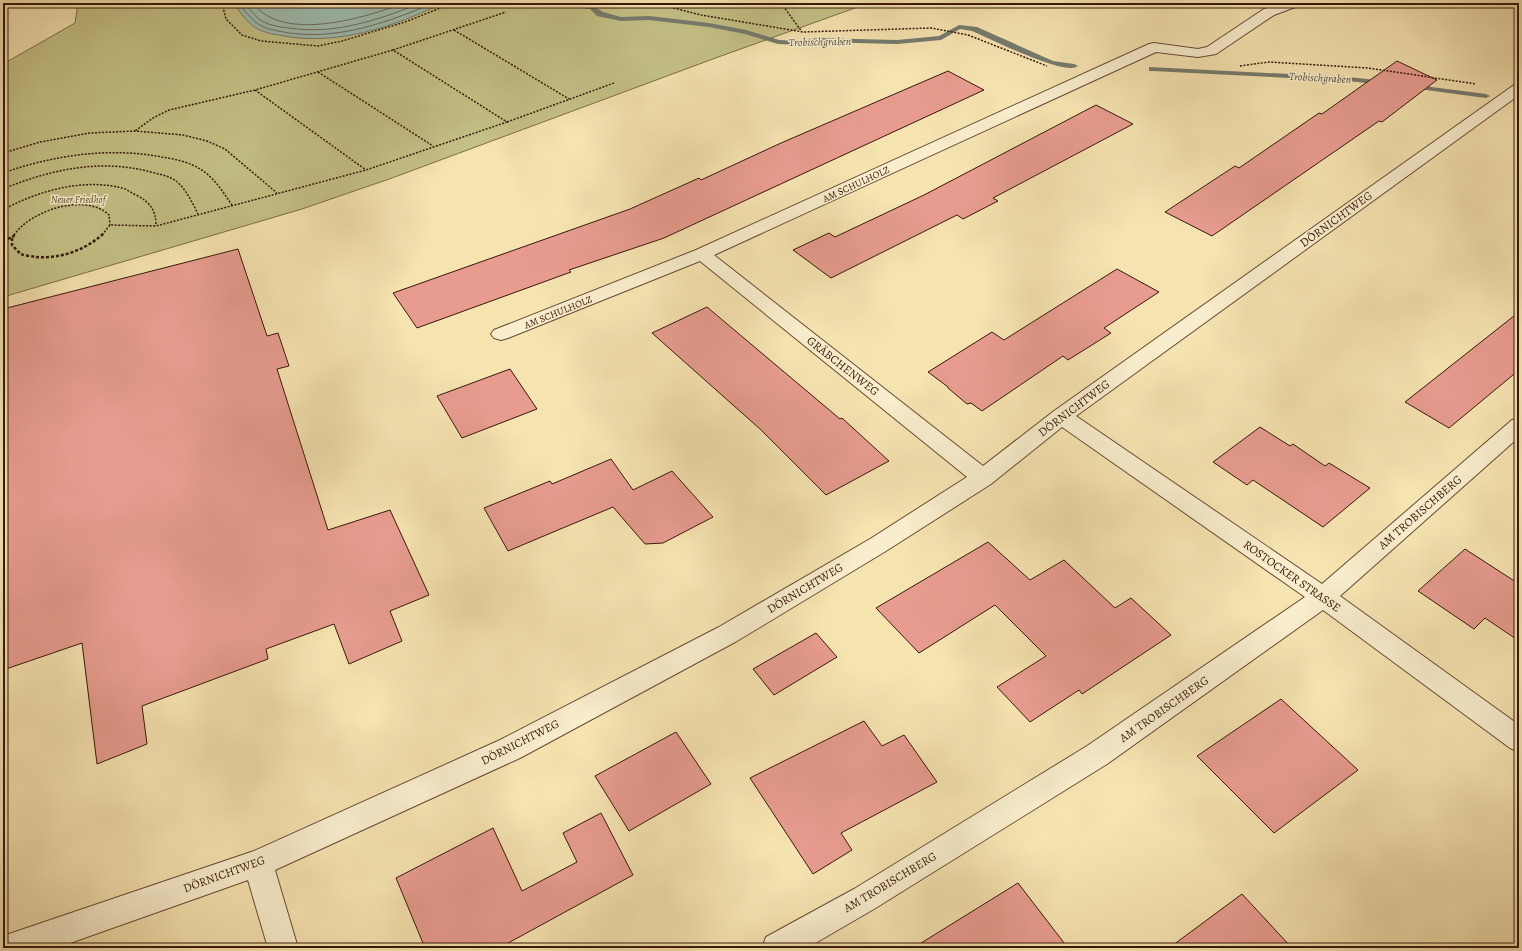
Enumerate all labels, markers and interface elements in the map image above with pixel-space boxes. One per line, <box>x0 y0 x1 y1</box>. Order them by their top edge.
water label: Trobischgraben <box>789 34 852 50</box>
water label: Trobischgraben <box>1288 69 1352 87</box>
street label: AM SCHULHOLZ <box>820 163 892 206</box>
street label: DÖRNICHTWEG <box>1297 187 1375 251</box>
park label: Neuer Friedhof <box>51 193 108 206</box>
street label: AM SCHULHOLZ <box>521 292 594 332</box>
street label: GRÄBCHENWEG <box>803 333 883 399</box>
street label: DÖRNICHTWEG <box>1035 376 1113 440</box>
street label: AM TROBISCHBERG <box>1374 471 1465 553</box>
street label: ROSTOCKER STRASSE <box>1240 536 1344 616</box>
street label: DÖRNICHTWEG <box>764 559 846 617</box>
street label: AM TROBISCHBERG <box>1115 672 1212 746</box>
street label: DÖRNICHTWEG <box>478 715 562 769</box>
street label: AM TROBISCHBERG <box>840 848 939 917</box>
street label: DÖRNICHTWEG <box>181 852 267 896</box>

